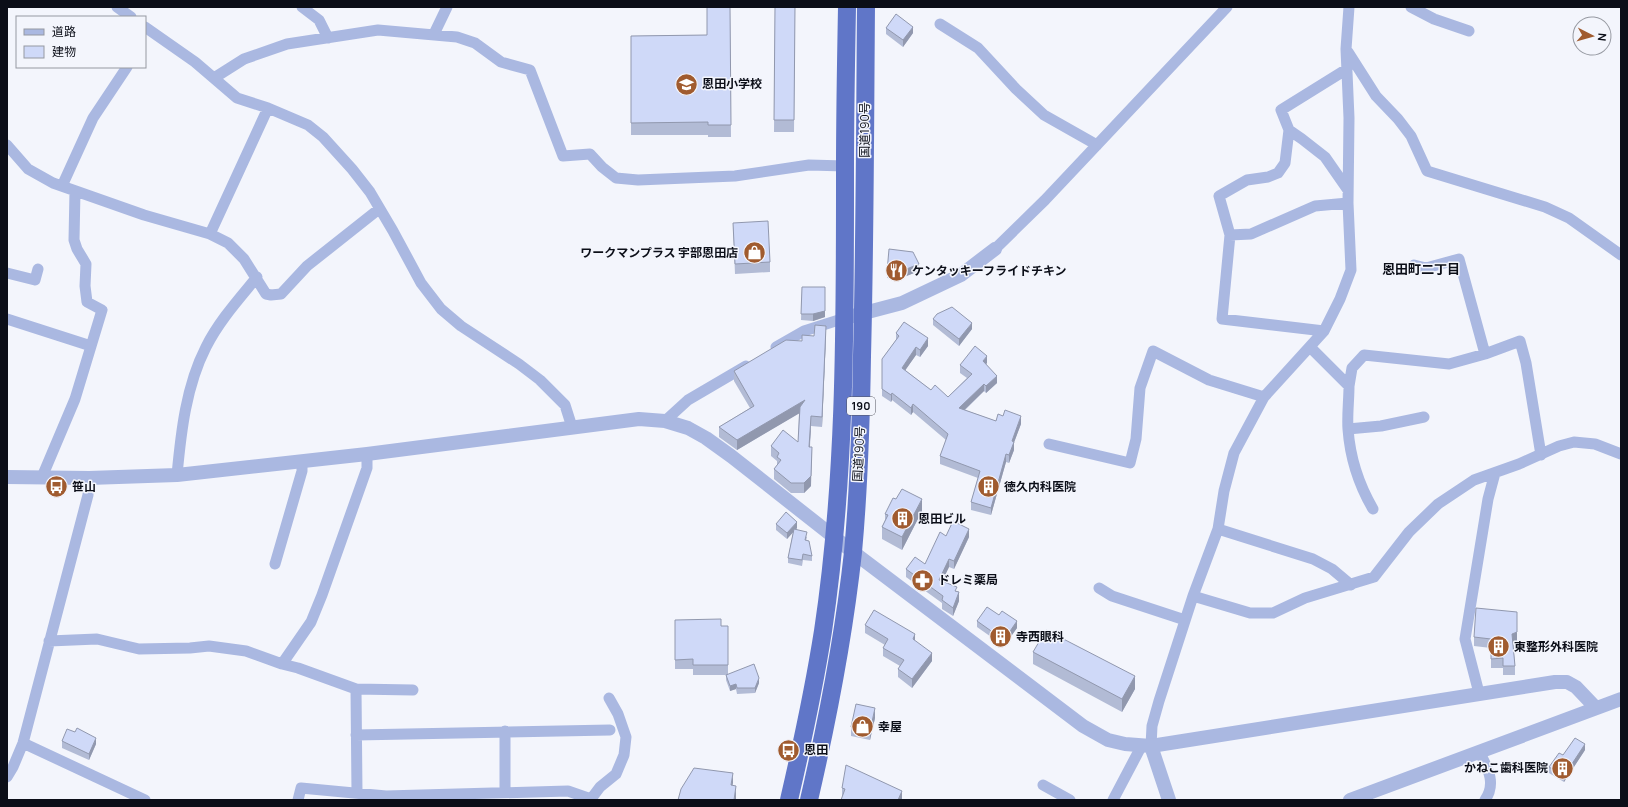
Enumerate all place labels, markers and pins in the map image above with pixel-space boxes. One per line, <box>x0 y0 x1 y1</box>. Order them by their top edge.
school or university icon: 恩田小学校 <box>673 71 699 97</box>
place label: 恩田小学校 <box>702 75 762 92</box>
shop icon: ワークマンプラス 宇部恩田店 <box>741 240 767 266</box>
place label: ワークマンプラス 宇部恩田店 <box>580 244 738 261</box>
restaurant icon: ケンタッキーフライドチキン <box>884 258 910 284</box>
place label: ケンタッキーフライドチキン <box>912 262 1067 279</box>
bus stop icon: 笹山 <box>44 474 70 500</box>
building icon: 徳久内科医院 <box>975 474 1001 500</box>
place label: 笹山 <box>72 478 96 495</box>
place label: 徳久内科医院 <box>1004 478 1076 495</box>
building icon: 恩田ビル <box>890 506 916 532</box>
place label: 恩田ビル <box>918 510 966 527</box>
pharmacy icon: ドレミ薬局 <box>909 567 935 593</box>
place label: ドレミ薬局 <box>938 571 998 588</box>
building icon: 寺西眼科 <box>988 624 1014 650</box>
place label: 寺西眼科 <box>1016 628 1064 645</box>
building icon: 東整形外科医院 <box>1485 634 1511 660</box>
place label: 東整形外科医院 <box>1514 638 1598 655</box>
shop icon: 幸屋 <box>850 714 876 740</box>
place label: 幸屋 <box>878 718 902 735</box>
bus stop icon: 恩田 <box>775 737 801 763</box>
place label: 恩田 <box>804 741 828 758</box>
building icon: かねこ歯科医院 <box>1550 755 1576 781</box>
place label: かねこ歯科医院 <box>1464 759 1548 776</box>

